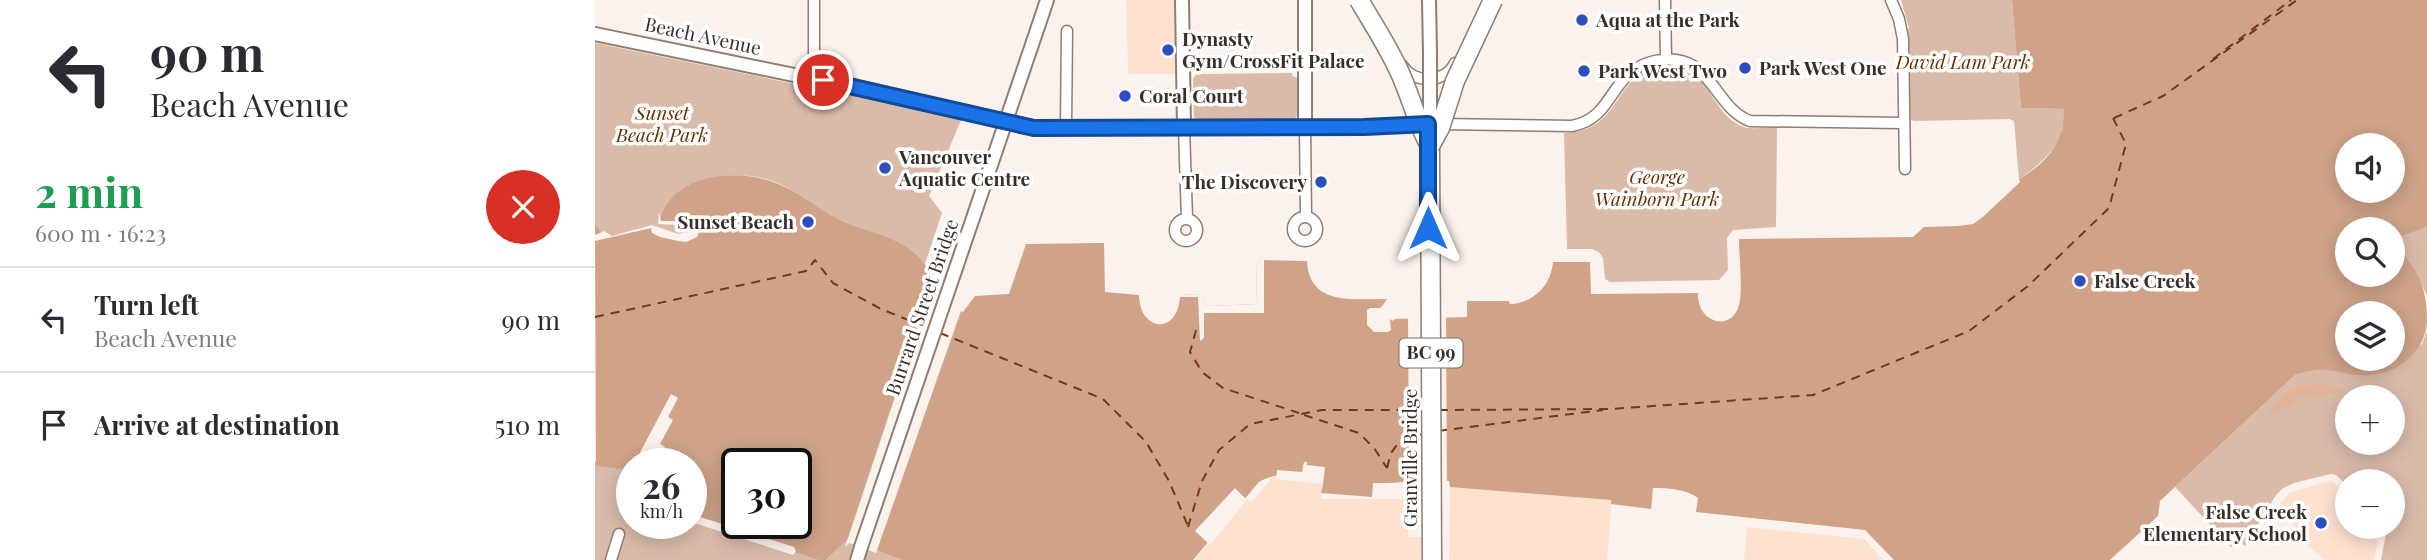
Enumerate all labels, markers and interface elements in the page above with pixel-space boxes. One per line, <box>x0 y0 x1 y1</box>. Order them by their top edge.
place label: Aqua at the Park <box>1595 6 1741 32</box>
street label: Beach Avenue <box>643 10 764 60</box>
marker: Aqua at the Park <box>1574 12 1590 28</box>
text: 90 m <box>150 19 264 84</box>
place label: Dynasty Gym/CrossFit Palace <box>1182 25 1365 73</box>
icon: left <box>35 28 126 119</box>
marker: Dynasty Gym/CrossFit Palace <box>1160 42 1176 58</box>
park label: David Lam Park <box>1895 48 2031 74</box>
pin <box>793 50 853 110</box>
place label: Park West One <box>1759 54 1887 80</box>
place label: Park West Two <box>1598 57 1727 83</box>
marker: Park West One <box>1737 60 1753 76</box>
icon: arrive <box>804 61 842 99</box>
marker: Park West Two <box>1576 63 1592 79</box>
text: Beach Avenue <box>150 82 349 125</box>
place label: Coral Court <box>1139 82 1244 108</box>
marker: Coral Court <box>1117 88 1133 104</box>
park label: Sunset Beach Park <box>615 99 708 147</box>
map controls <box>2335 133 2405 539</box>
button: sound <box>2335 133 2405 203</box>
place label: Vancouver Aquatic Centre <box>898 143 1030 191</box>
marker: Vancouver Aquatic Centre <box>877 160 893 176</box>
text: 2 min <box>35 163 143 219</box>
park label: George Wainborn Park <box>1595 163 1719 211</box>
place label: The Discovery <box>1182 168 1307 194</box>
button: close <box>486 170 560 244</box>
marker: The Discovery <box>1313 174 1329 190</box>
position arrow <box>1391 191 1465 265</box>
place label: Sunset Beach <box>677 208 794 234</box>
marker: Sunset Beach <box>800 214 816 230</box>
street label: Burrard Street Bridge <box>879 215 963 398</box>
text: 600 m · 16:23 <box>35 217 166 248</box>
button: search <box>2335 217 2405 287</box>
place label: False Creek <box>2094 267 2197 293</box>
marker: False Creek <box>2072 273 2088 289</box>
text: Turn left <box>94 287 199 322</box>
icon: left <box>35 301 73 339</box>
button: layers <box>2335 301 2405 371</box>
text: 90 m <box>502 302 560 337</box>
text: Beach Avenue <box>94 322 237 353</box>
road number: BC 99 <box>1399 338 1463 368</box>
button: + <box>2335 385 2405 455</box>
street label: Granville Bridge <box>1396 389 1422 527</box>
icon: arrive <box>35 406 73 444</box>
text: Arrive at destination <box>94 407 340 442</box>
text: 510 m <box>494 407 560 442</box>
speed limit sign: 30 <box>721 448 812 539</box>
text: 26 <box>643 461 680 508</box>
button: − <box>2335 469 2405 539</box>
place label: False Creek Elementary School <box>2143 498 2308 546</box>
text: km/h <box>640 499 683 523</box>
marker: False Creek Elementary School <box>2313 515 2329 531</box>

